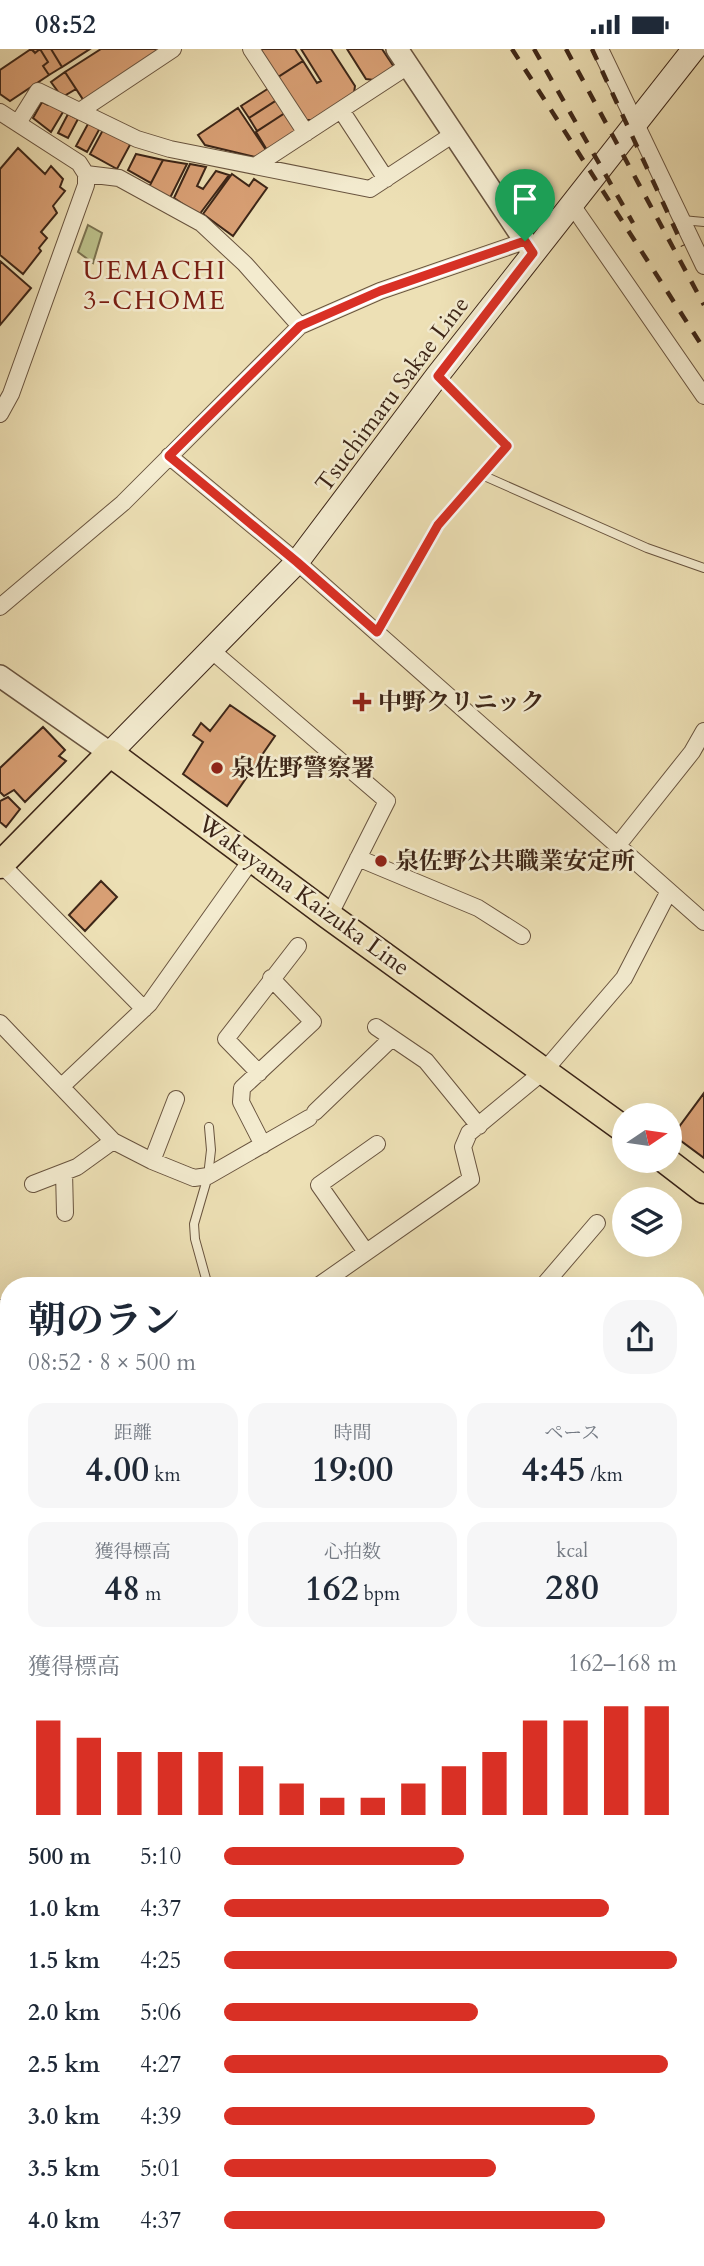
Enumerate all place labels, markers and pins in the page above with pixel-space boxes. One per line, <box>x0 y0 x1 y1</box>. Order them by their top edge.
pin <box>495 169 555 241</box>
place label: 中野クリニック <box>378 686 545 719</box>
marker: 中野クリニック <box>352 692 372 712</box>
place label: 泉佐野警察署 <box>231 752 375 785</box>
marker: 泉佐野警察署 <box>209 760 225 776</box>
place label: 泉佐野公共職業安定所 <box>395 845 635 878</box>
marker: 泉佐野公共職業安定所 <box>373 853 389 869</box>

